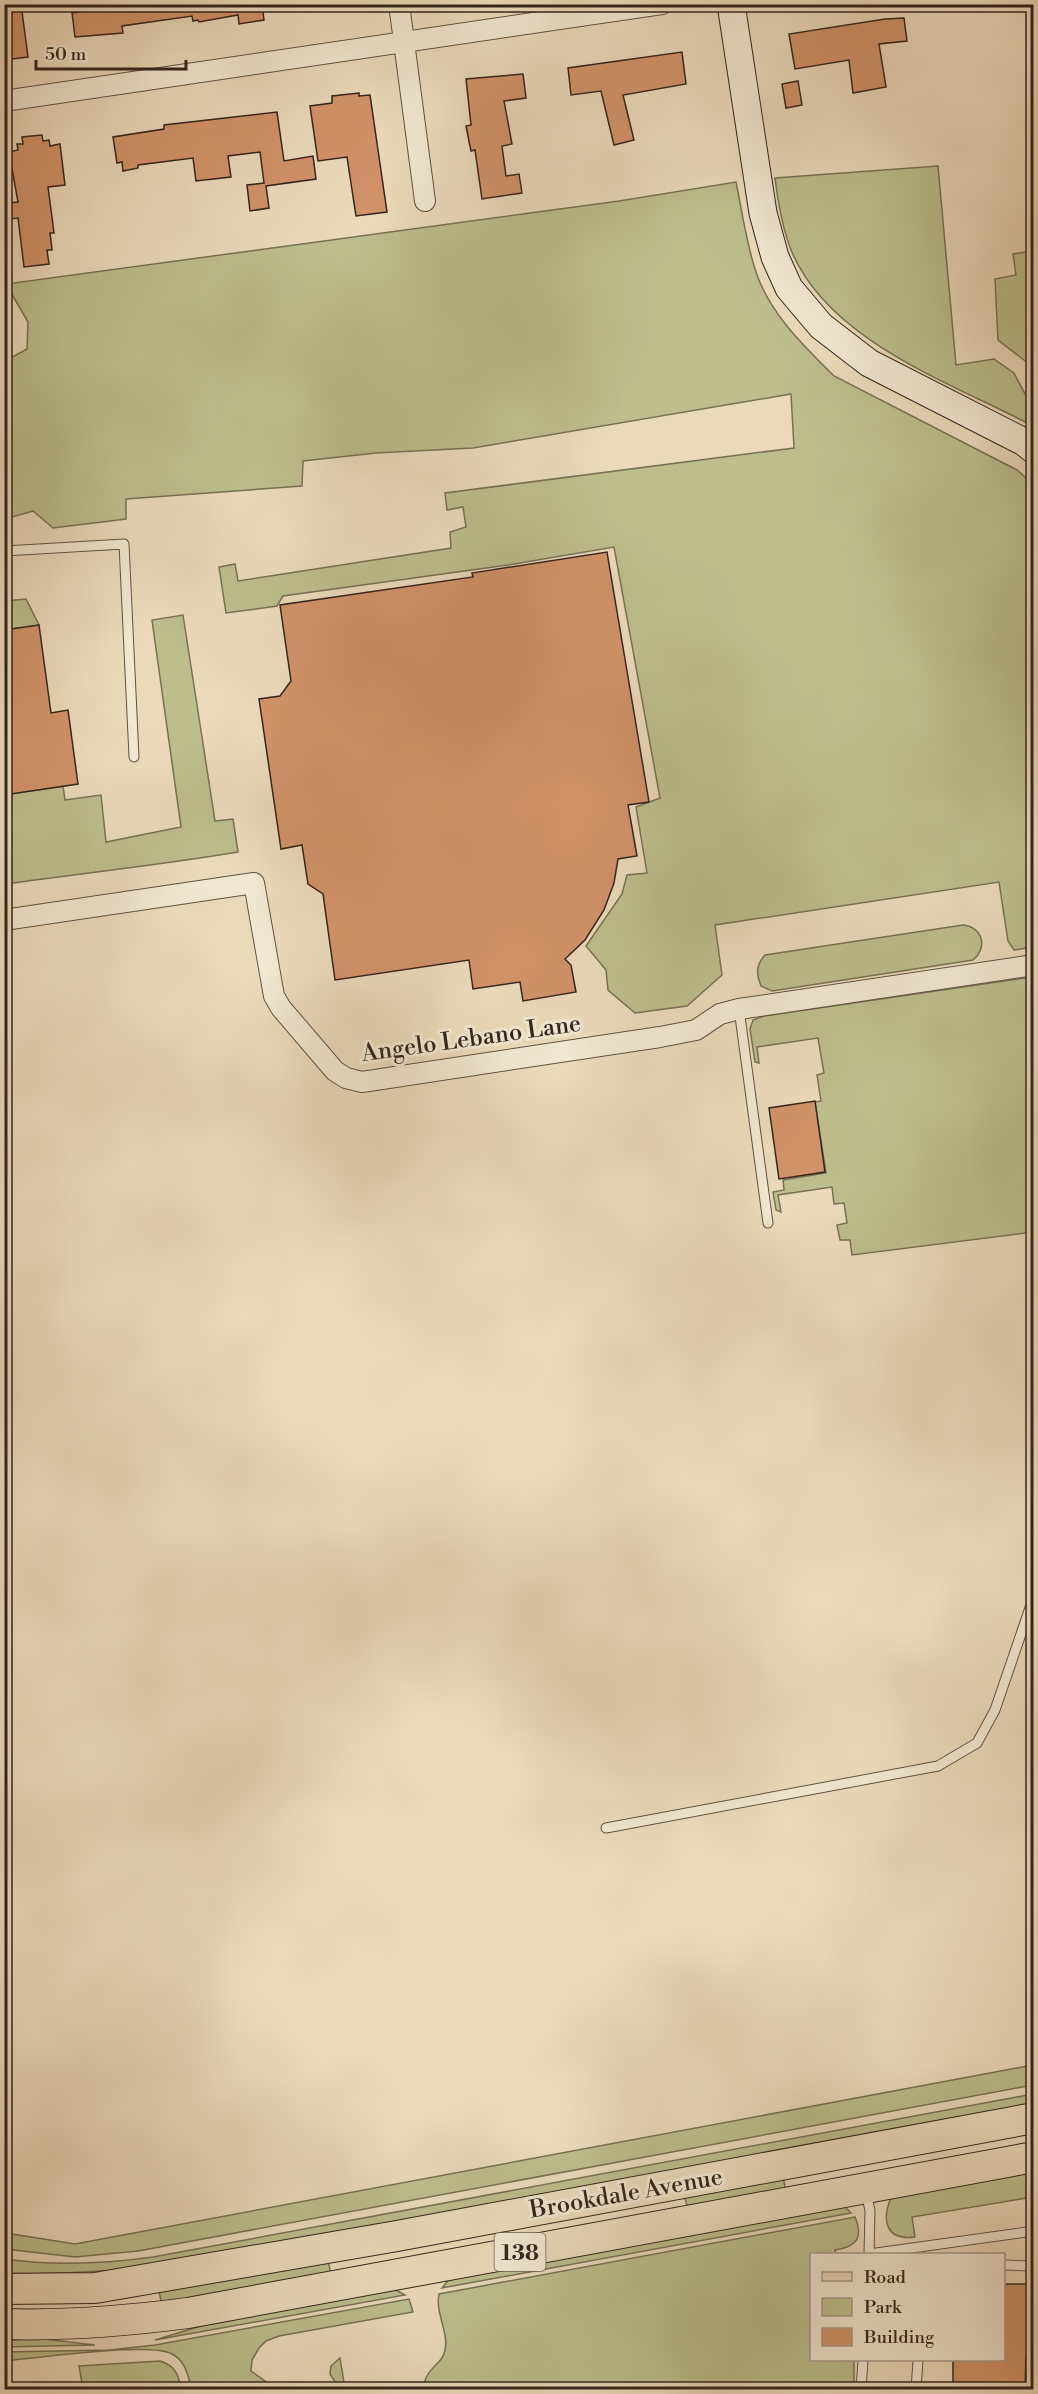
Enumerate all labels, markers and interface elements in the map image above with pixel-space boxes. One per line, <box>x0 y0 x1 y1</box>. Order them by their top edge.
scale bar <box>36 33 186 71</box>
text: 50 m <box>45 43 87 66</box>
street label: Angelo Lebano Lane <box>358 1009 583 1069</box>
street label: Brookdale Avenue <box>526 2162 725 2226</box>
road number: 138 <box>494 2233 546 2271</box>
legend <box>810 2253 1005 2361</box>
text: Road <box>864 2266 907 2289</box>
text: Park <box>864 2296 903 2319</box>
text: Building <box>863 2326 935 2349</box>

